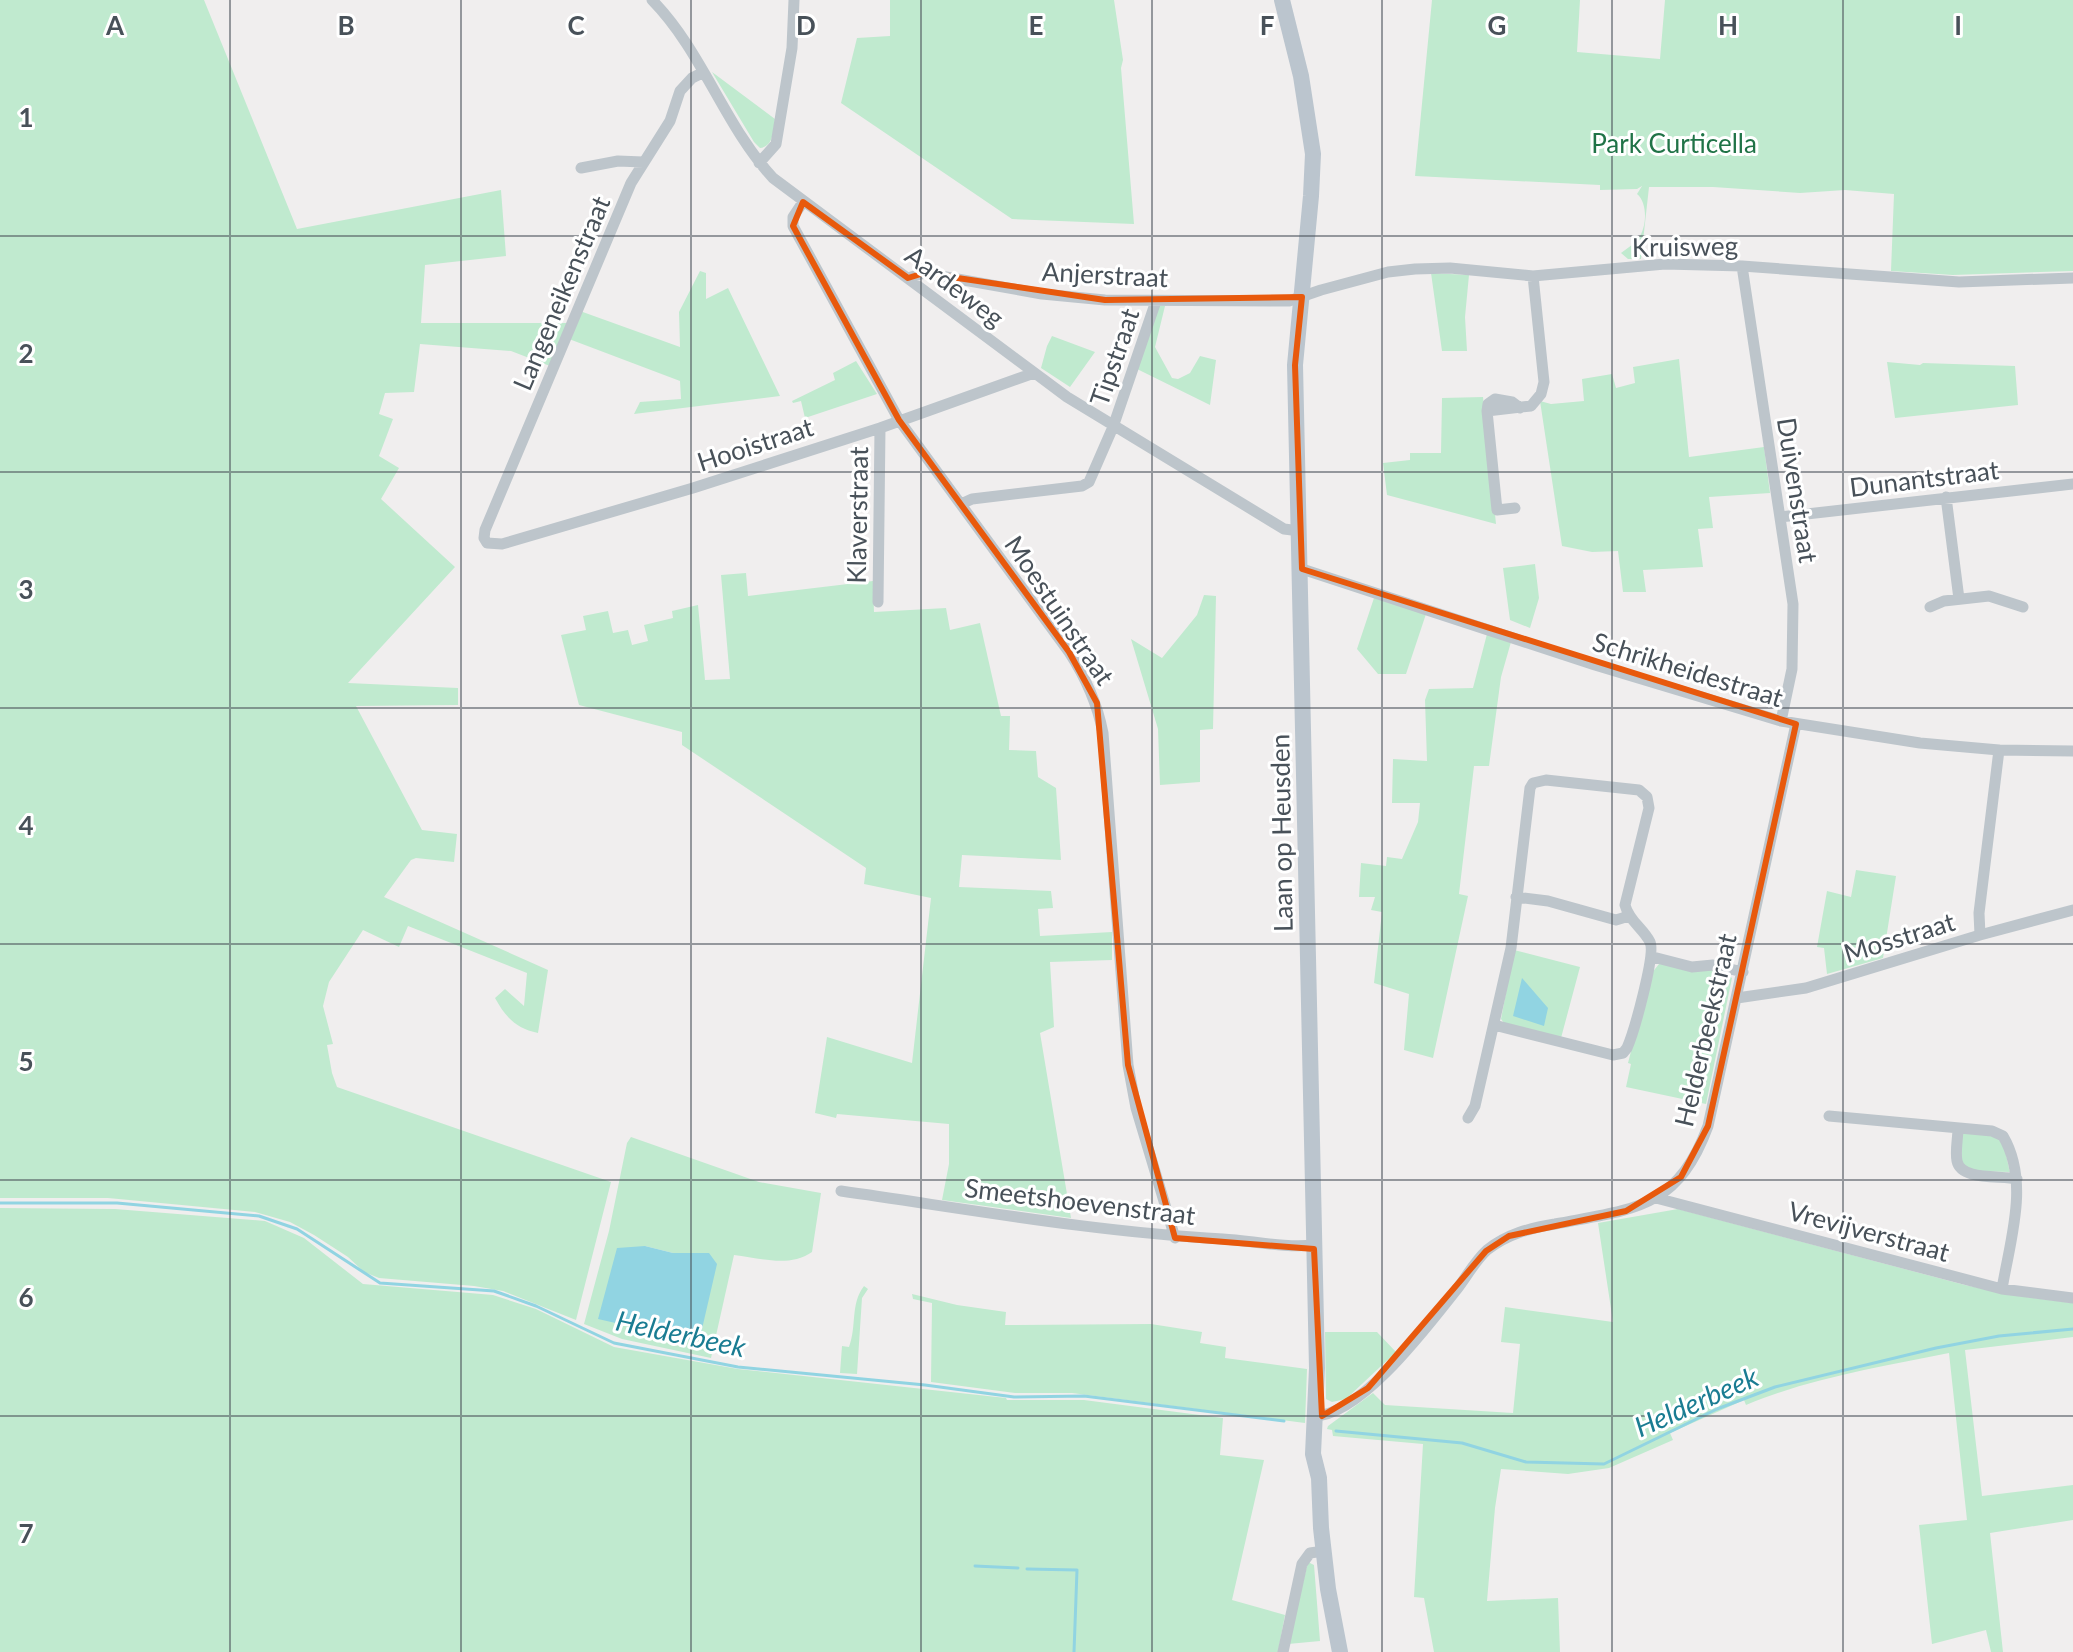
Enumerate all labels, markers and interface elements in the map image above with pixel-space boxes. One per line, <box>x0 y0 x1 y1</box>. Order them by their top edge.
text: A <box>105 9 125 41</box>
text: B <box>337 9 355 41</box>
text: C <box>567 9 585 41</box>
text: D <box>796 9 816 41</box>
text: E <box>1029 9 1043 41</box>
text: F <box>1260 9 1274 41</box>
text: G <box>1488 9 1506 41</box>
text: H <box>1718 9 1738 41</box>
text: I <box>1954 9 1962 41</box>
text: 1 <box>18 101 34 133</box>
park label: Park Curticella <box>1591 127 1757 159</box>
street label: Langeneikenstraat <box>506 190 617 395</box>
street label: Kruisweg <box>1632 229 1738 263</box>
street label: Aardeweg <box>899 239 1011 333</box>
street label: Anjerstraat <box>1041 255 1170 293</box>
street label: Tipstraat <box>1082 303 1146 410</box>
text: 2 <box>18 337 34 369</box>
street label: Hooistraat <box>693 410 818 478</box>
street label: Duivenstraat <box>1771 415 1825 565</box>
street label: Klaverstraat <box>840 446 874 584</box>
street label: Dunantstraat <box>1848 453 2001 503</box>
street label: Moestuinstraat <box>998 529 1122 691</box>
text: 3 <box>18 573 34 605</box>
street label: Schrikheidestraat <box>1589 625 1788 713</box>
street label: Laan op Heusden <box>1263 734 1299 932</box>
text: 4 <box>18 809 34 841</box>
street label: Mosstraat <box>1840 905 1959 969</box>
street label: Helderbeekstraat <box>1667 930 1743 1130</box>
text: 5 <box>18 1045 34 1077</box>
street label: Smeetshoevenstraat <box>963 1171 1198 1231</box>
street label: Vrevijverstraat <box>1785 1194 1954 1268</box>
text: 6 <box>18 1281 34 1313</box>
water label: Helderbeek <box>613 1303 750 1363</box>
water label: Helderbeek <box>1629 1358 1764 1443</box>
text: 7 <box>18 1517 34 1549</box>

